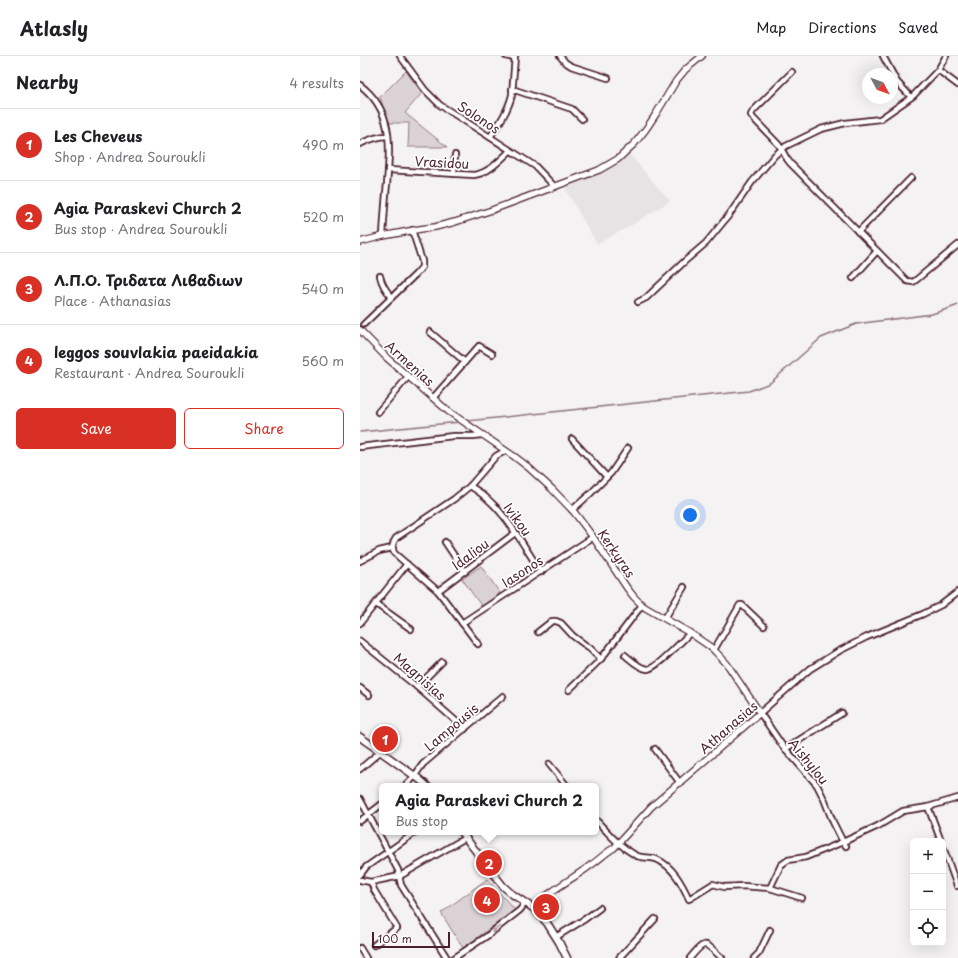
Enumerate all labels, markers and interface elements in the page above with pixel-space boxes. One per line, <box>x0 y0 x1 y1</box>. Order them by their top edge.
text: Atlasly <box>20 14 88 42</box>
text: Map <box>756 17 786 38</box>
text: Directions <box>808 17 876 38</box>
text: Saved <box>898 17 938 38</box>
north arrow <box>862 68 898 104</box>
text: Nearby <box>16 69 78 95</box>
text: 4 results <box>290 73 344 92</box>
street label: Solonos <box>454 96 504 138</box>
text: Les Cheveus <box>54 124 143 147</box>
text: 1 <box>26 135 32 154</box>
text: 490 m <box>302 135 344 154</box>
text: Shop · Andrea Souroukli <box>54 147 206 166</box>
street label: Vrasidou <box>414 151 470 173</box>
text: Agia Paraskevi Church 2 <box>54 196 242 219</box>
text: 2 <box>24 207 34 226</box>
text: 520 m <box>302 207 344 226</box>
text: Bus stop · Andrea Souroukli <box>54 219 227 238</box>
text: Λ.Π.Ο. Τριδατα Λιβαδιων <box>54 268 243 291</box>
text: 3 <box>25 279 33 298</box>
text: 540 m <box>301 279 344 298</box>
text: Place · Athanasias <box>54 291 171 310</box>
street label: Armenias <box>381 336 439 390</box>
text: leggos souvlakia paeidakia <box>54 340 259 363</box>
text: 4 <box>25 351 33 370</box>
text: 560 m <box>302 351 344 370</box>
text: Restaurant · Andrea Souroukli <box>54 363 244 382</box>
button: Save <box>16 408 176 449</box>
button: Share <box>184 408 344 449</box>
street label: Ivikou <box>499 498 537 540</box>
your location <box>680 505 700 525</box>
street label: Kerkyras <box>594 525 640 581</box>
street label: Idaliou <box>447 534 493 574</box>
street label: Iasonos <box>498 550 547 591</box>
street label: Magnisias <box>390 648 450 704</box>
street label: Athanasias <box>695 696 761 758</box>
street label: Lampousis <box>420 699 482 755</box>
pin: 1 <box>372 724 398 754</box>
street label: Aishylou <box>784 734 834 788</box>
popup <box>379 783 599 835</box>
text: Agia Paraskevi Church 2 <box>395 788 583 811</box>
text: Bus stop <box>395 811 448 830</box>
map controls <box>910 838 946 946</box>
button: + <box>910 838 946 874</box>
pin: 2 <box>476 848 502 878</box>
button: − <box>910 874 946 910</box>
pin: 4 <box>474 885 500 915</box>
pin: 3 <box>533 892 559 922</box>
button: locate <box>910 910 946 946</box>
one-way arrow <box>491 924 502 933</box>
scale bar <box>372 930 450 949</box>
text: 100 m <box>378 930 412 947</box>

